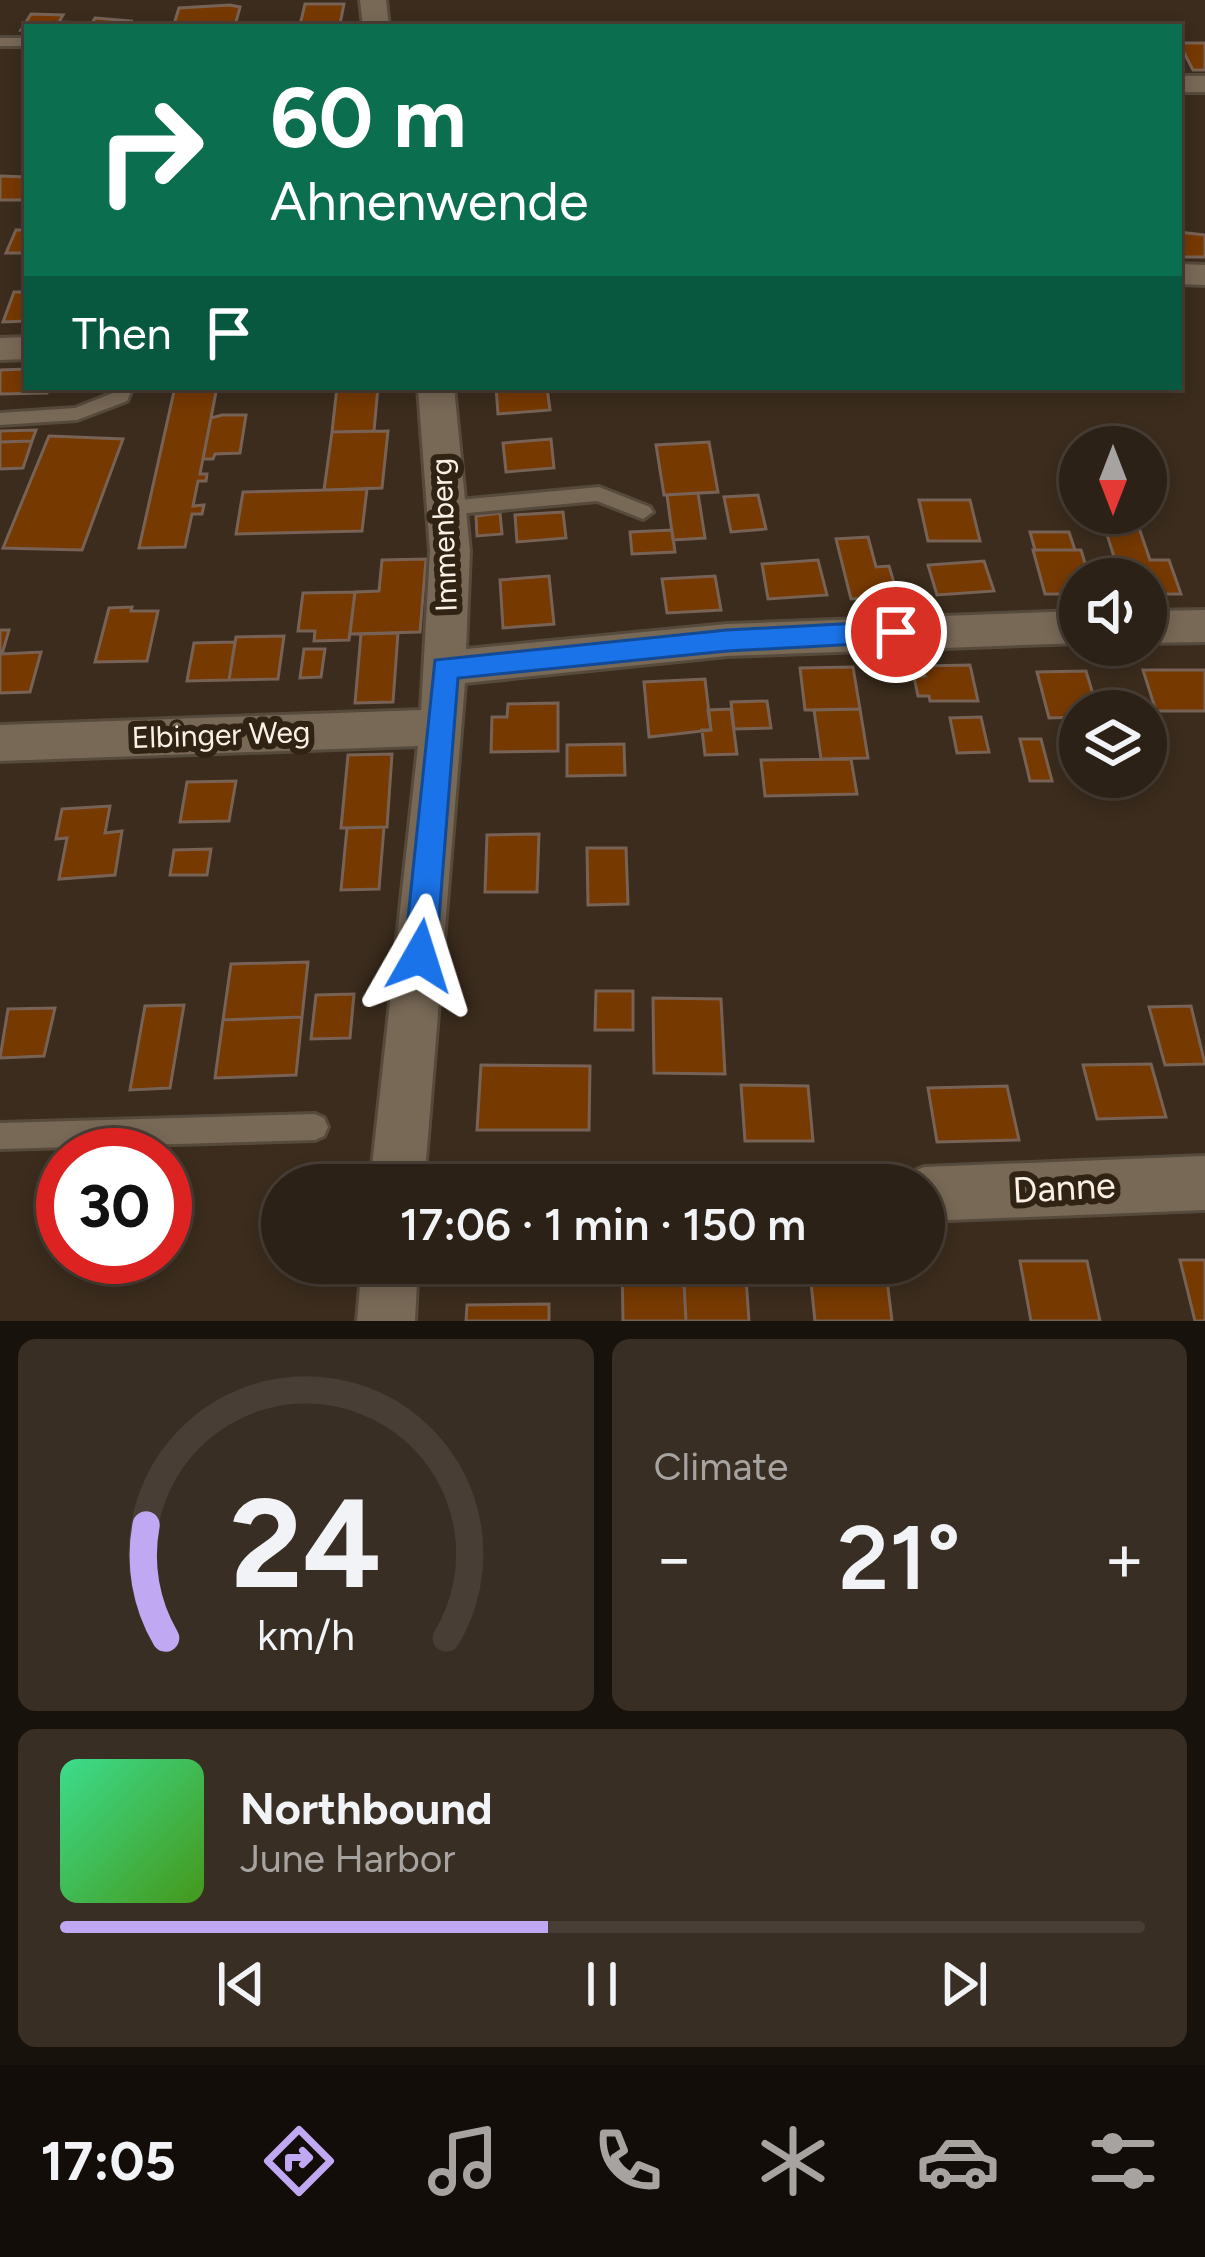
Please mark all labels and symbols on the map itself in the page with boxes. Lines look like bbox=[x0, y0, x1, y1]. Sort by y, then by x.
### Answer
north arrow bbox=[1059, 426, 1167, 534]
street label: Immenberg bbox=[422, 457, 465, 613]
pin bbox=[845, 581, 947, 683]
street label: Elbinger Weg bbox=[131, 713, 311, 756]
position arrow bbox=[357, 893, 483, 1019]
speed limit sign: 30 bbox=[36, 1128, 192, 1284]
street label: Danne bbox=[1011, 1163, 1117, 1212]

